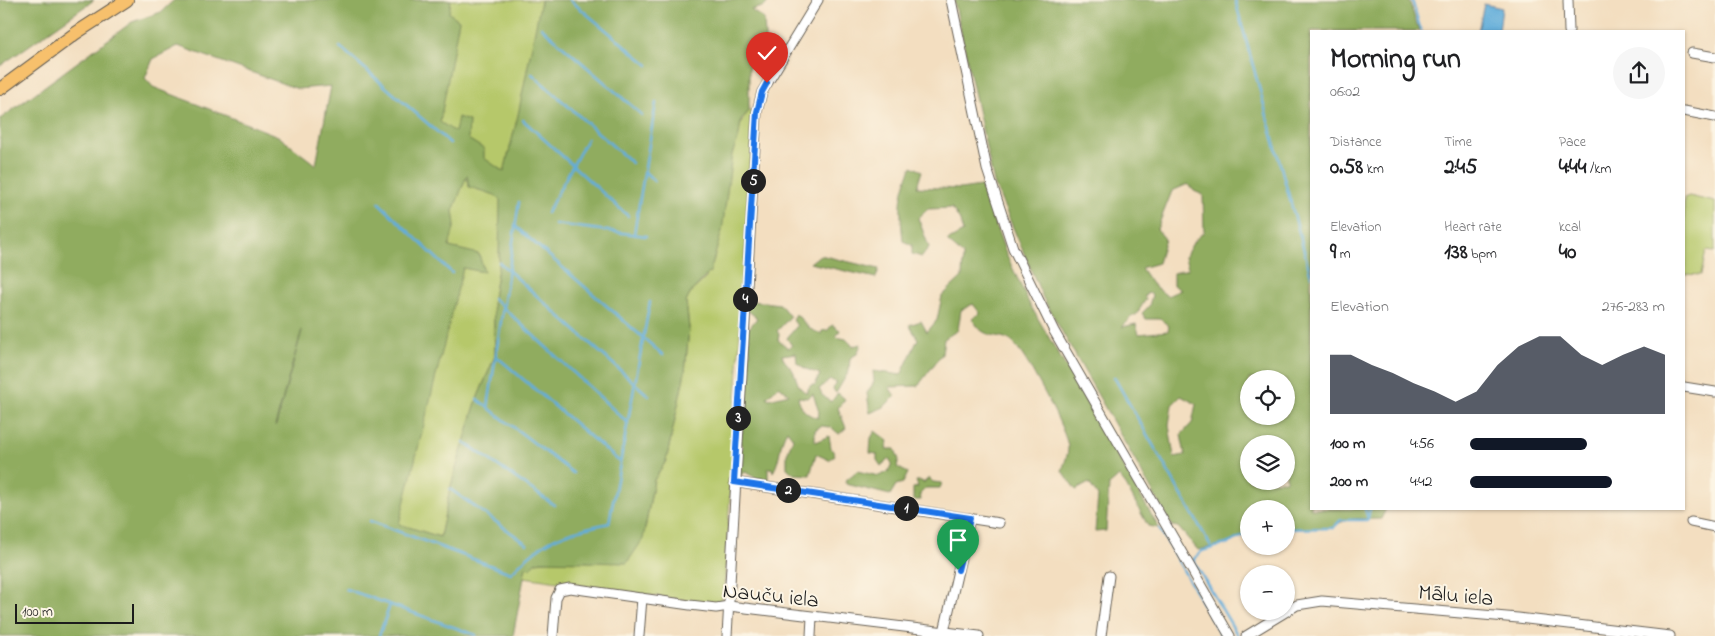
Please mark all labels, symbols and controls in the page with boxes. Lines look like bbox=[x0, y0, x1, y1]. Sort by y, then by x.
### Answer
pin bbox=[746, 32, 788, 83]
icon: check bbox=[753, 39, 781, 67]
text: Morning run bbox=[1330, 40, 1461, 81]
button: share bbox=[1613, 47, 1665, 99]
text: 06:02 bbox=[1330, 80, 1360, 104]
text: Distance bbox=[1330, 132, 1382, 153]
text: Time bbox=[1444, 132, 1472, 153]
text: Pace bbox=[1559, 132, 1586, 153]
text: 0.58 bbox=[1330, 153, 1363, 183]
text: 2:45 bbox=[1444, 153, 1477, 183]
text: 4:44 bbox=[1559, 153, 1586, 183]
text: km bbox=[1363, 159, 1384, 180]
text: /km bbox=[1586, 159, 1611, 180]
pin: 5 bbox=[740, 168, 766, 194]
text: 5 bbox=[749, 171, 758, 192]
text: Elevation bbox=[1330, 217, 1381, 238]
text: Heart rate bbox=[1444, 217, 1502, 238]
text: kcal bbox=[1559, 217, 1581, 238]
text: 9 bbox=[1330, 238, 1336, 268]
text: 138 bbox=[1444, 238, 1468, 268]
text: 40 bbox=[1559, 238, 1576, 268]
text: m bbox=[1336, 244, 1351, 265]
text: bpm bbox=[1468, 244, 1497, 265]
pin: 4 bbox=[732, 286, 758, 312]
text: 4 bbox=[743, 289, 748, 310]
text: Elevation bbox=[1330, 295, 1389, 319]
text: 276–283 m bbox=[1602, 295, 1665, 319]
map controls bbox=[1240, 370, 1295, 620]
button: locate bbox=[1240, 370, 1295, 425]
pin: 3 bbox=[726, 406, 750, 430]
text: 3 bbox=[736, 408, 741, 429]
text: 100 m bbox=[1330, 432, 1365, 456]
text: 4:56 bbox=[1410, 432, 1434, 456]
button: layers bbox=[1240, 435, 1295, 490]
text: 200 m bbox=[1330, 470, 1368, 494]
text: 4:42 bbox=[1410, 470, 1433, 494]
pin: 2 bbox=[776, 478, 800, 502]
text: 2 bbox=[785, 480, 792, 501]
pin: 1 bbox=[894, 496, 918, 520]
text: 1 bbox=[904, 498, 909, 519]
button: + bbox=[1240, 500, 1295, 555]
pin bbox=[937, 519, 979, 570]
icon: arrive bbox=[944, 526, 972, 554]
button: − bbox=[1240, 565, 1295, 620]
street label: Nauču iela bbox=[721, 576, 820, 618]
street label: Mālu iela bbox=[1417, 578, 1495, 616]
scale bar bbox=[15, 601, 134, 624]
text: 100 m bbox=[22, 602, 53, 623]

